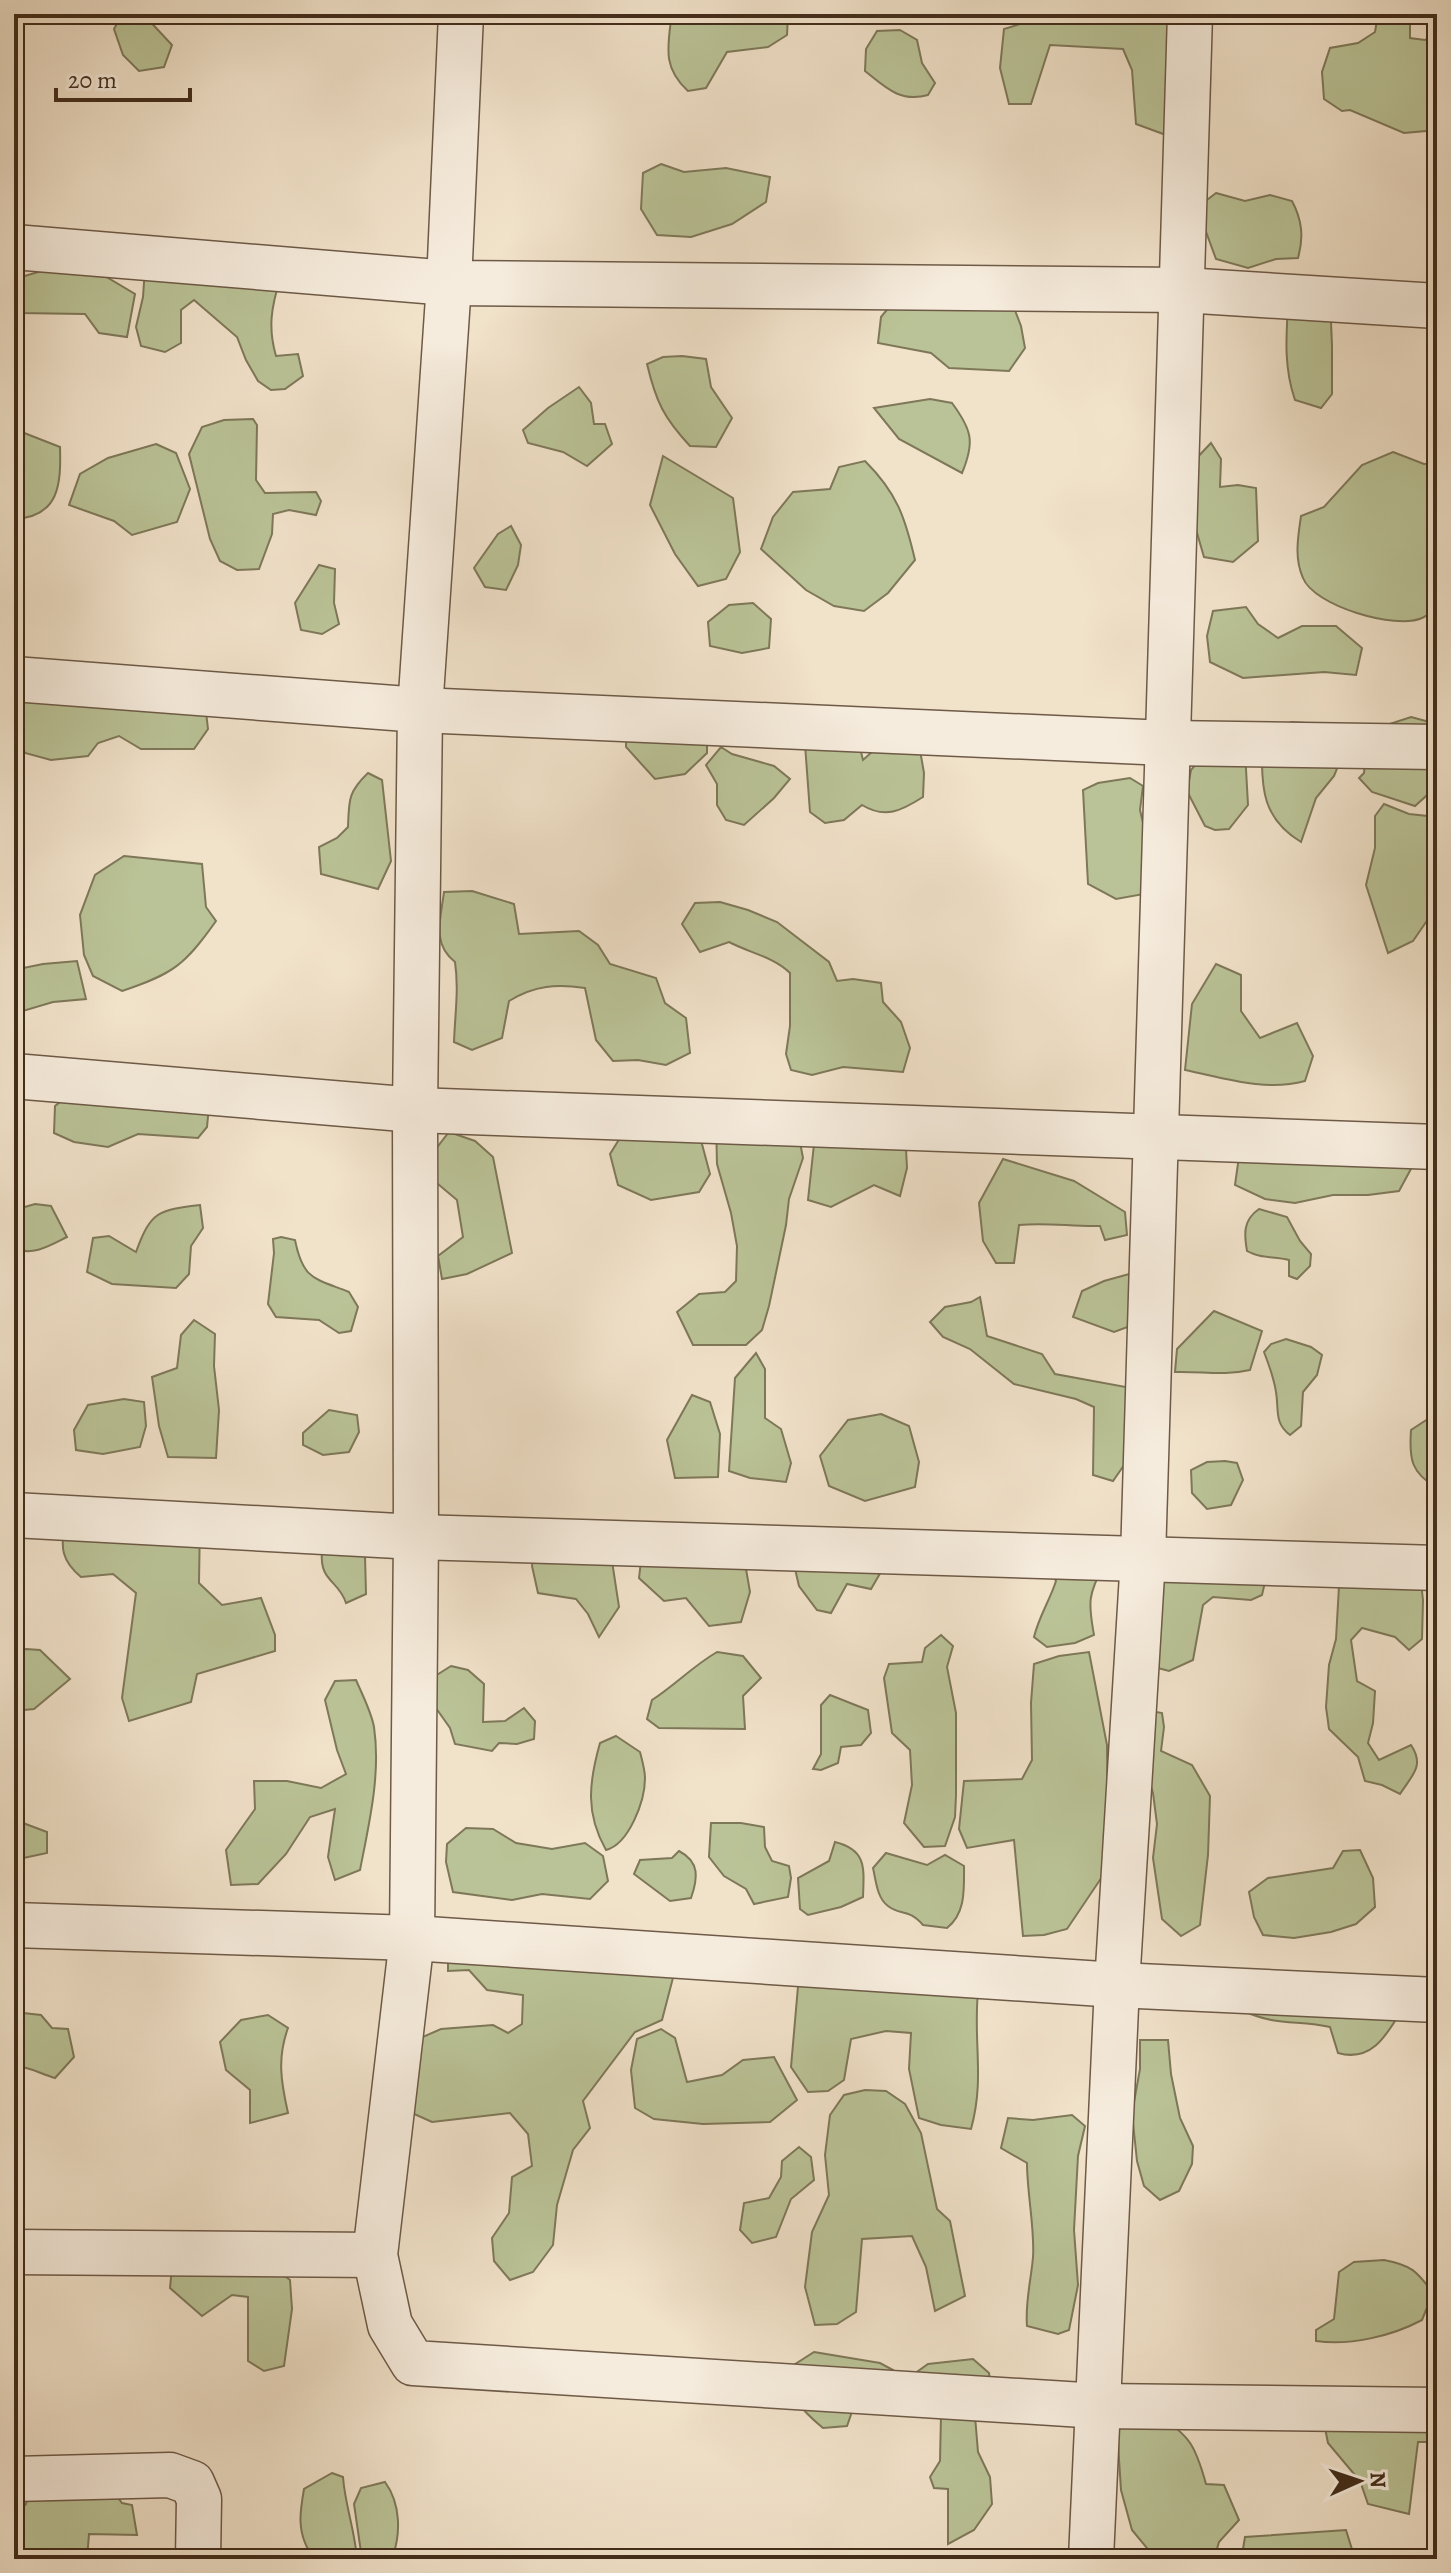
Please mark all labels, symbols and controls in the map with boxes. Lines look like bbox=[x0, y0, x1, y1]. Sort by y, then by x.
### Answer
scale bar bbox=[56, 52, 190, 102]
text: 20 m bbox=[68, 64, 117, 96]
north arrow bbox=[1319, 2441, 1399, 2521]
text: N bbox=[1363, 2471, 1393, 2489]

